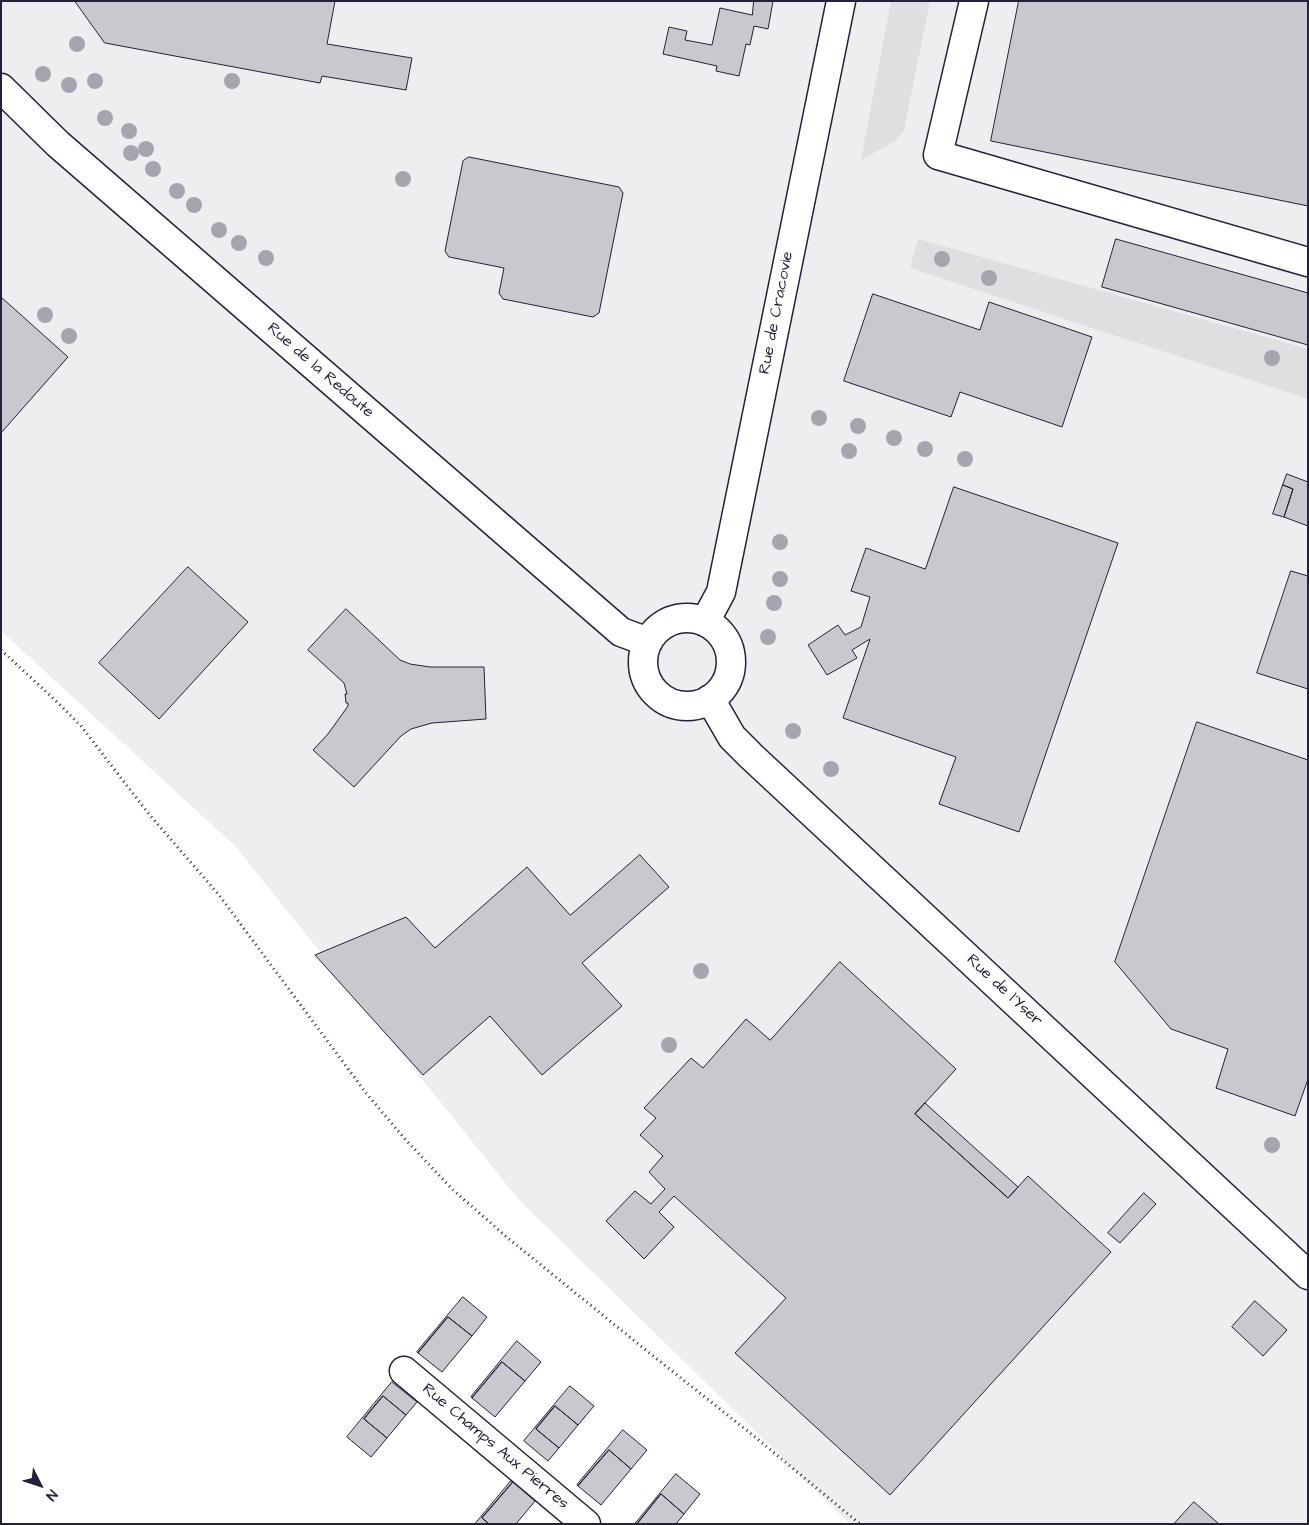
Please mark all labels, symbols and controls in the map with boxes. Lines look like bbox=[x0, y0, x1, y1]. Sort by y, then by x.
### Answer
street label: Rue de Cracovie bbox=[756, 250, 798, 376]
street label: Rue de la Redoute bbox=[263, 319, 377, 423]
street label: Rue de l'Yser bbox=[962, 951, 1046, 1031]
street label: Rue Champs Aux Pierres bbox=[418, 1380, 572, 1514]
north arrow bbox=[15, 1460, 65, 1510]
text: N bbox=[41, 1485, 62, 1505]

